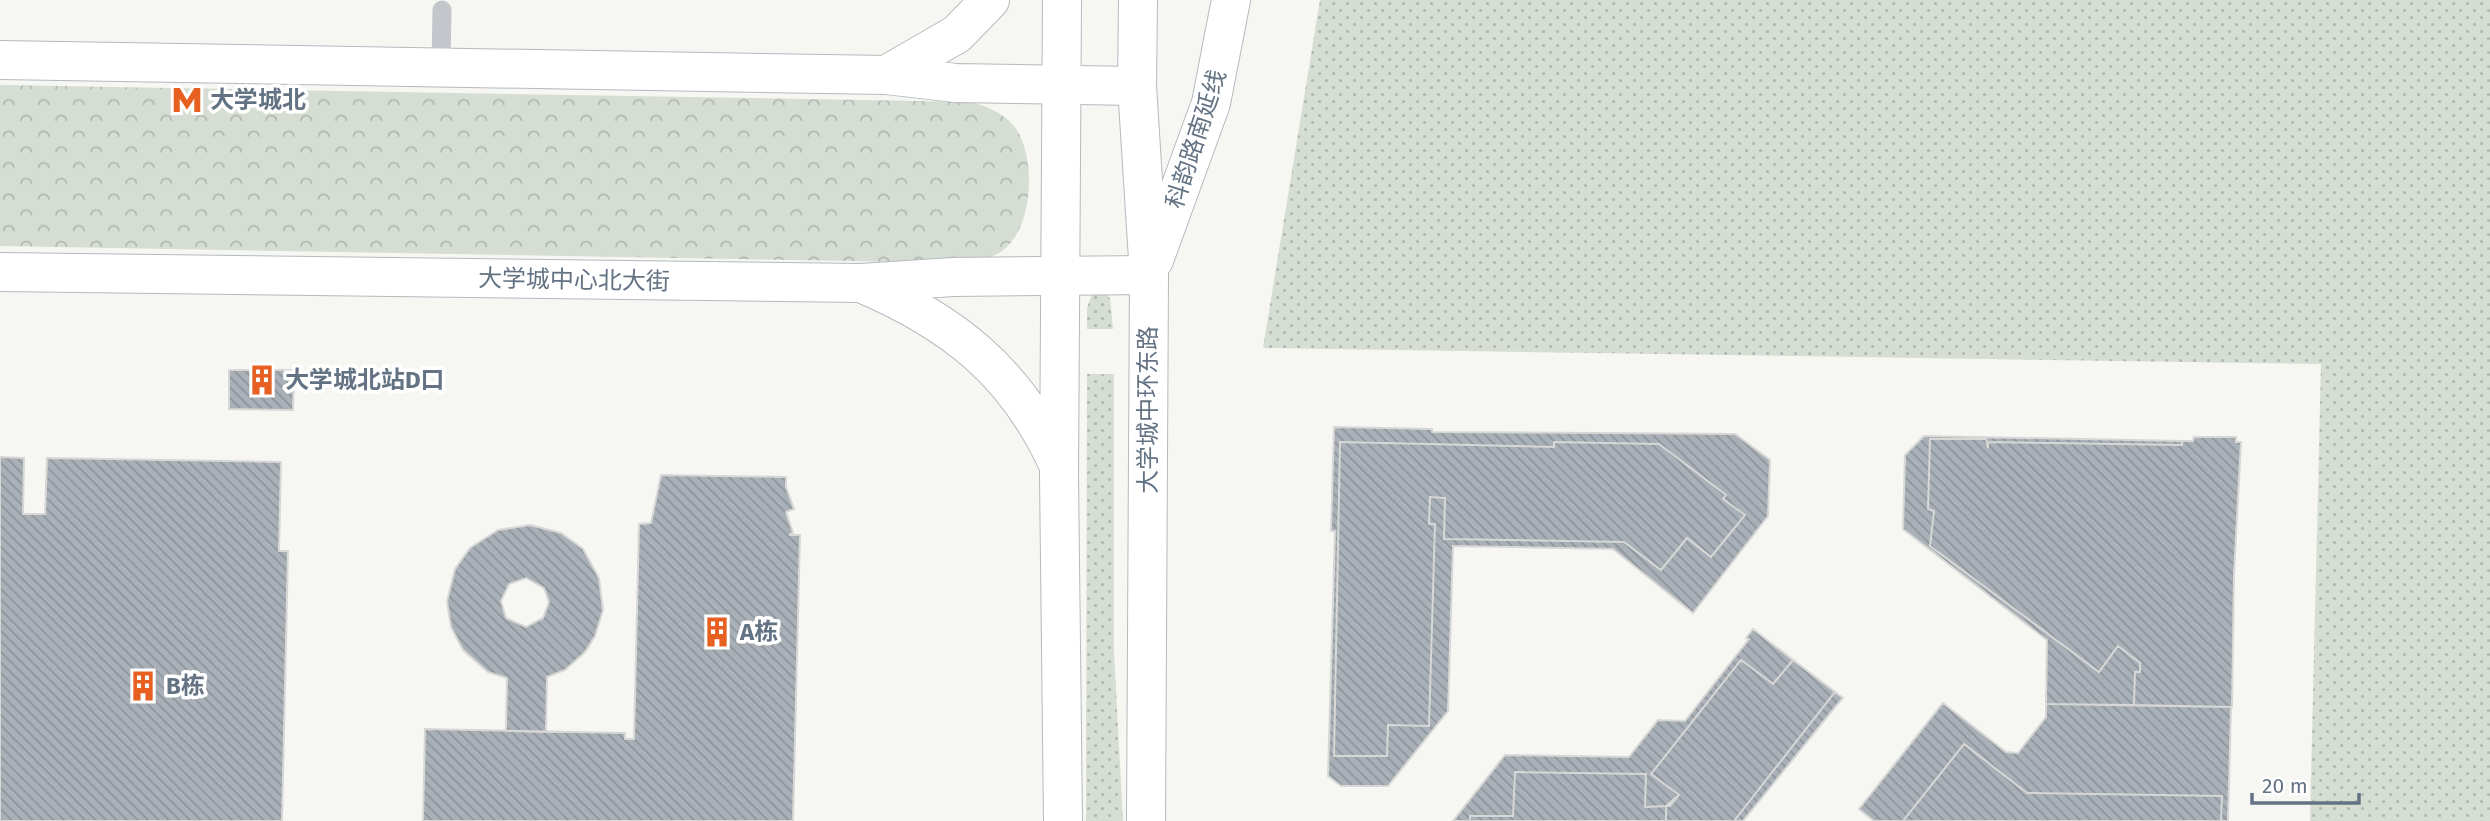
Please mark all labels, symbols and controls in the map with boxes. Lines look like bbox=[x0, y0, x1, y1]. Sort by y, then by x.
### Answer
street label: 科韵路南延线 bbox=[1160, 66, 1232, 212]
metro station icon: 大学城北 bbox=[170, 83, 204, 117]
place label: 大学城北 bbox=[210, 86, 306, 114]
street label: 大学城中心北大街 bbox=[478, 264, 670, 296]
street label: 大学城中环东路 bbox=[1134, 326, 1162, 494]
building icon: 大学城北站D口 bbox=[245, 363, 279, 397]
place label: 大学城北站D口 bbox=[285, 366, 445, 394]
building icon: A栋 bbox=[700, 615, 734, 649]
place label: A栋 bbox=[739, 618, 778, 646]
building icon: B栋 bbox=[126, 669, 160, 703]
place label: B栋 bbox=[166, 672, 205, 700]
scale bar bbox=[2252, 762, 2359, 806]
text: 20 m bbox=[2262, 773, 2308, 799]

